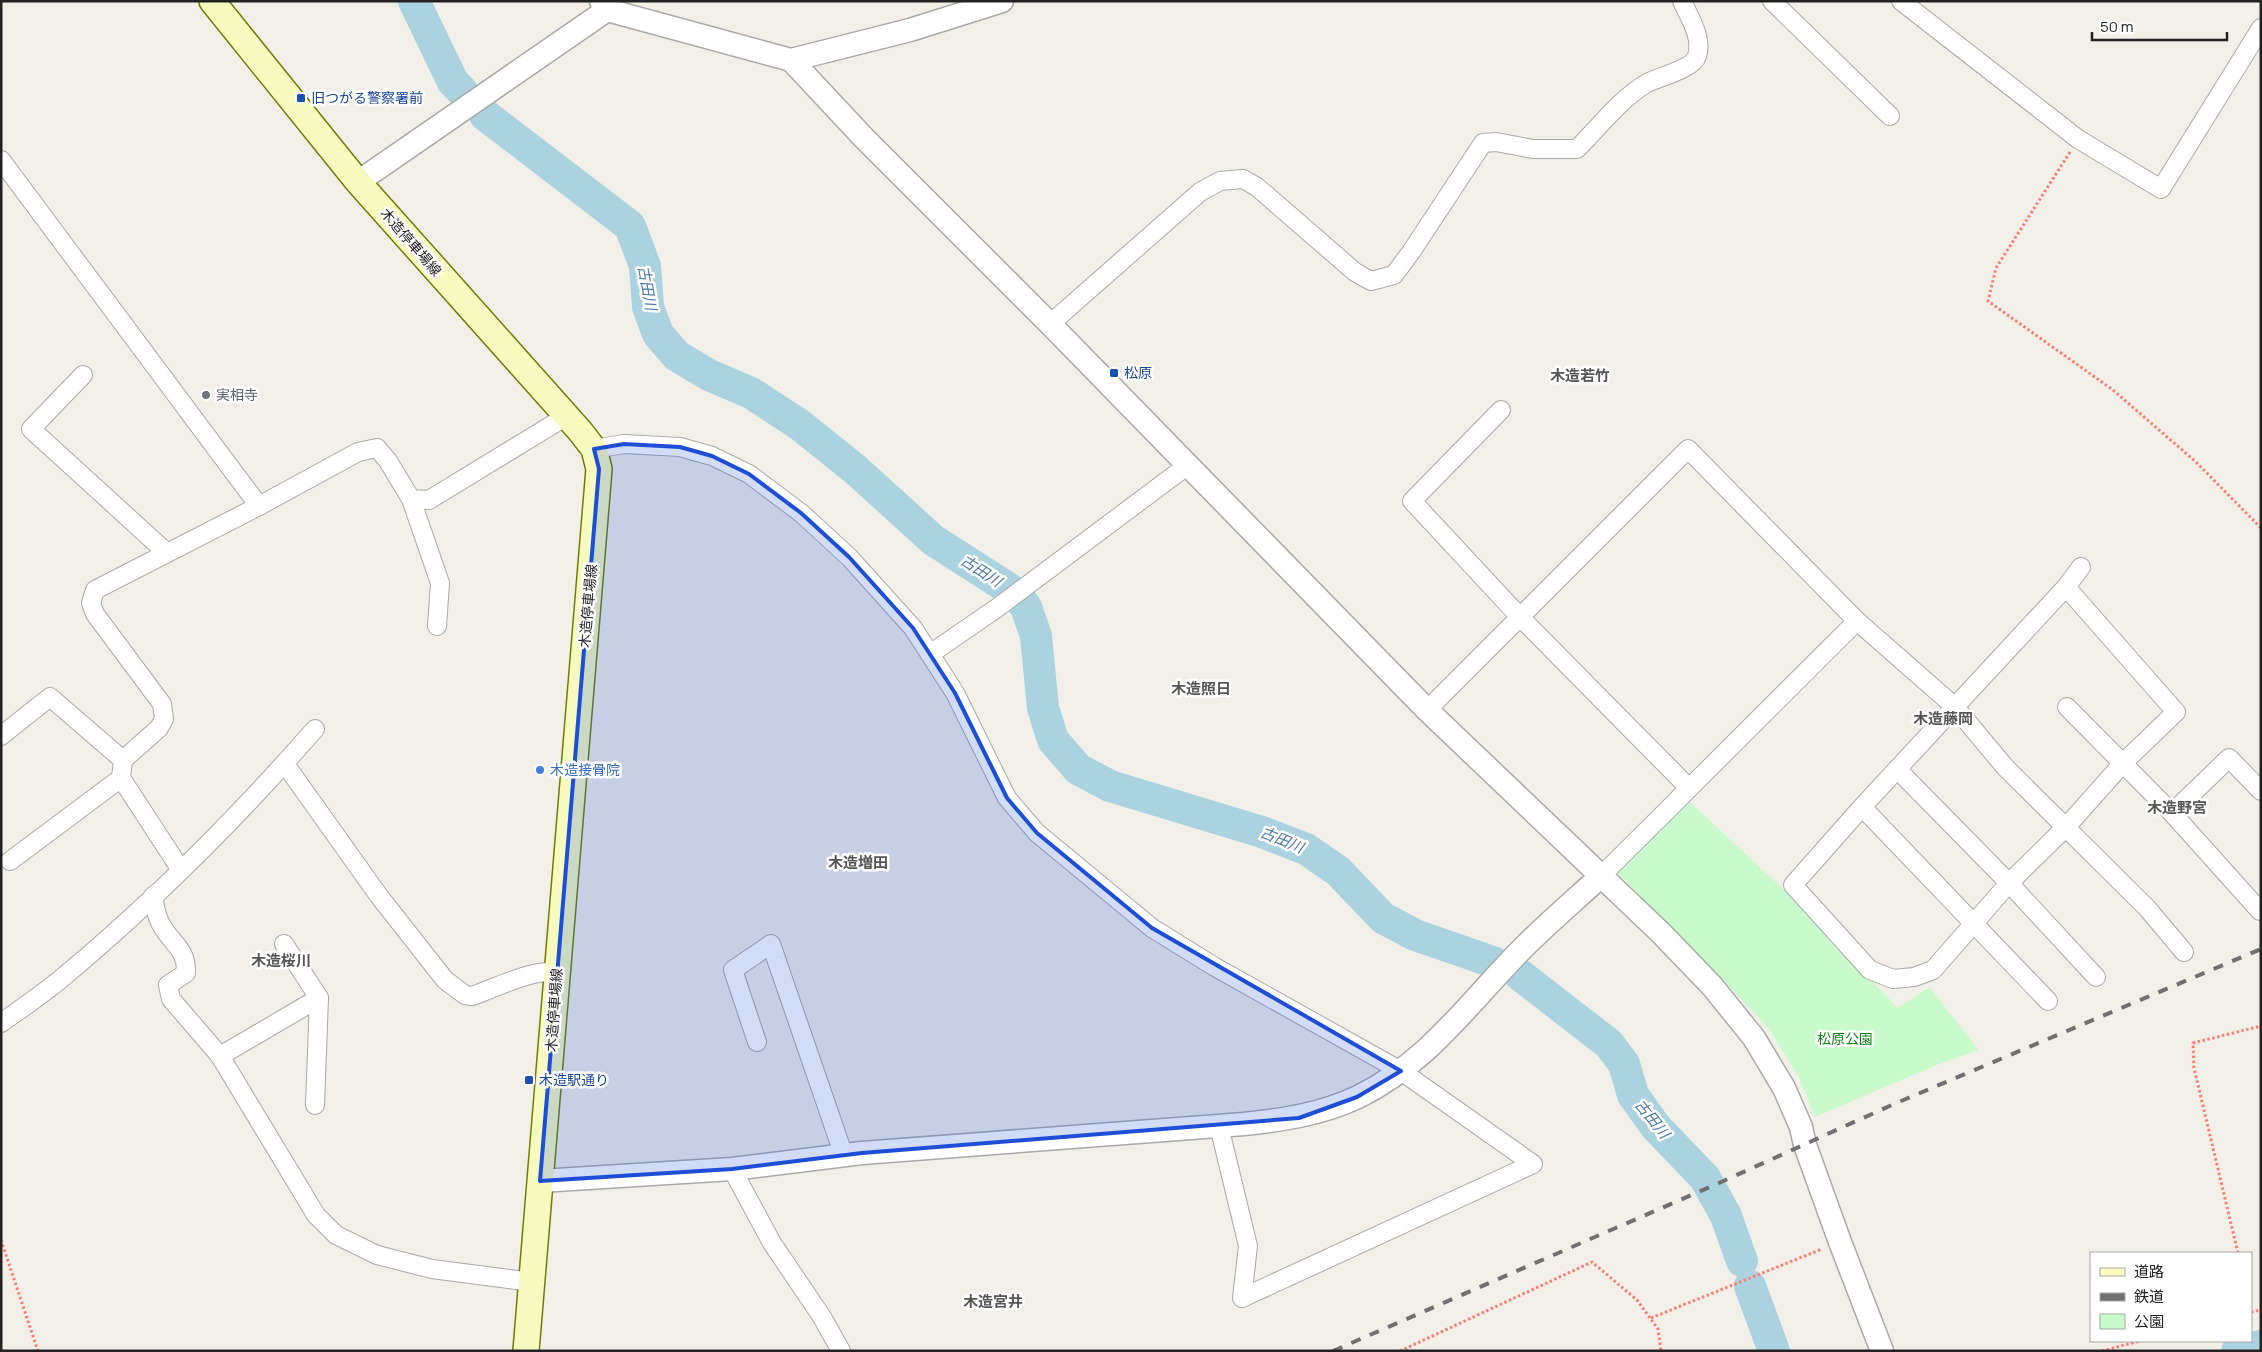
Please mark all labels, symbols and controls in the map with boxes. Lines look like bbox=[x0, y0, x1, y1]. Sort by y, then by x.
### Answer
scale bar bbox=[2092, 10, 2227, 42]
text: 50 m bbox=[2100, 16, 2134, 37]
place label: 旧つがる警察署前 bbox=[311, 88, 423, 107]
marker: 旧つがる警察署前 bbox=[295, 92, 307, 104]
street label: 木造停車場線 bbox=[377, 204, 446, 280]
water label: 古田川 bbox=[633, 264, 662, 314]
place label: 松原 bbox=[1124, 363, 1152, 382]
district label: 木造若竹 bbox=[1550, 365, 1610, 386]
marker: 松原 bbox=[1108, 367, 1120, 379]
place label: 実相寺 bbox=[216, 385, 258, 404]
marker: 実相寺 bbox=[200, 389, 212, 401]
water label: 古田川 bbox=[957, 550, 1008, 593]
street label: 木造停車場線 bbox=[574, 563, 601, 649]
district label: 木造照日 bbox=[1171, 678, 1231, 699]
district label: 木造藤岡 bbox=[1913, 708, 1973, 729]
place label: 木造接骨院 bbox=[550, 760, 620, 779]
marker: 木造接骨院 bbox=[534, 764, 546, 776]
district label: 木造野宮 bbox=[2147, 797, 2207, 818]
water label: 古田川 bbox=[1257, 821, 1309, 858]
district label: 木造増田 bbox=[828, 852, 888, 873]
district label: 木造桜川 bbox=[251, 950, 311, 971]
street label: 木造停車場線 bbox=[541, 967, 566, 1053]
park label: 松原公園 bbox=[1817, 1029, 1873, 1048]
place label: 木造駅通り bbox=[539, 1070, 609, 1089]
marker: 木造駅通り bbox=[523, 1074, 535, 1086]
water label: 古田川 bbox=[1630, 1095, 1676, 1144]
legend bbox=[2090, 1252, 2252, 1342]
text: 道路 bbox=[2134, 1261, 2164, 1282]
text: 鉄道 bbox=[2134, 1286, 2164, 1307]
district label: 木造宮井 bbox=[963, 1291, 1023, 1312]
text: 公園 bbox=[2134, 1311, 2164, 1332]

